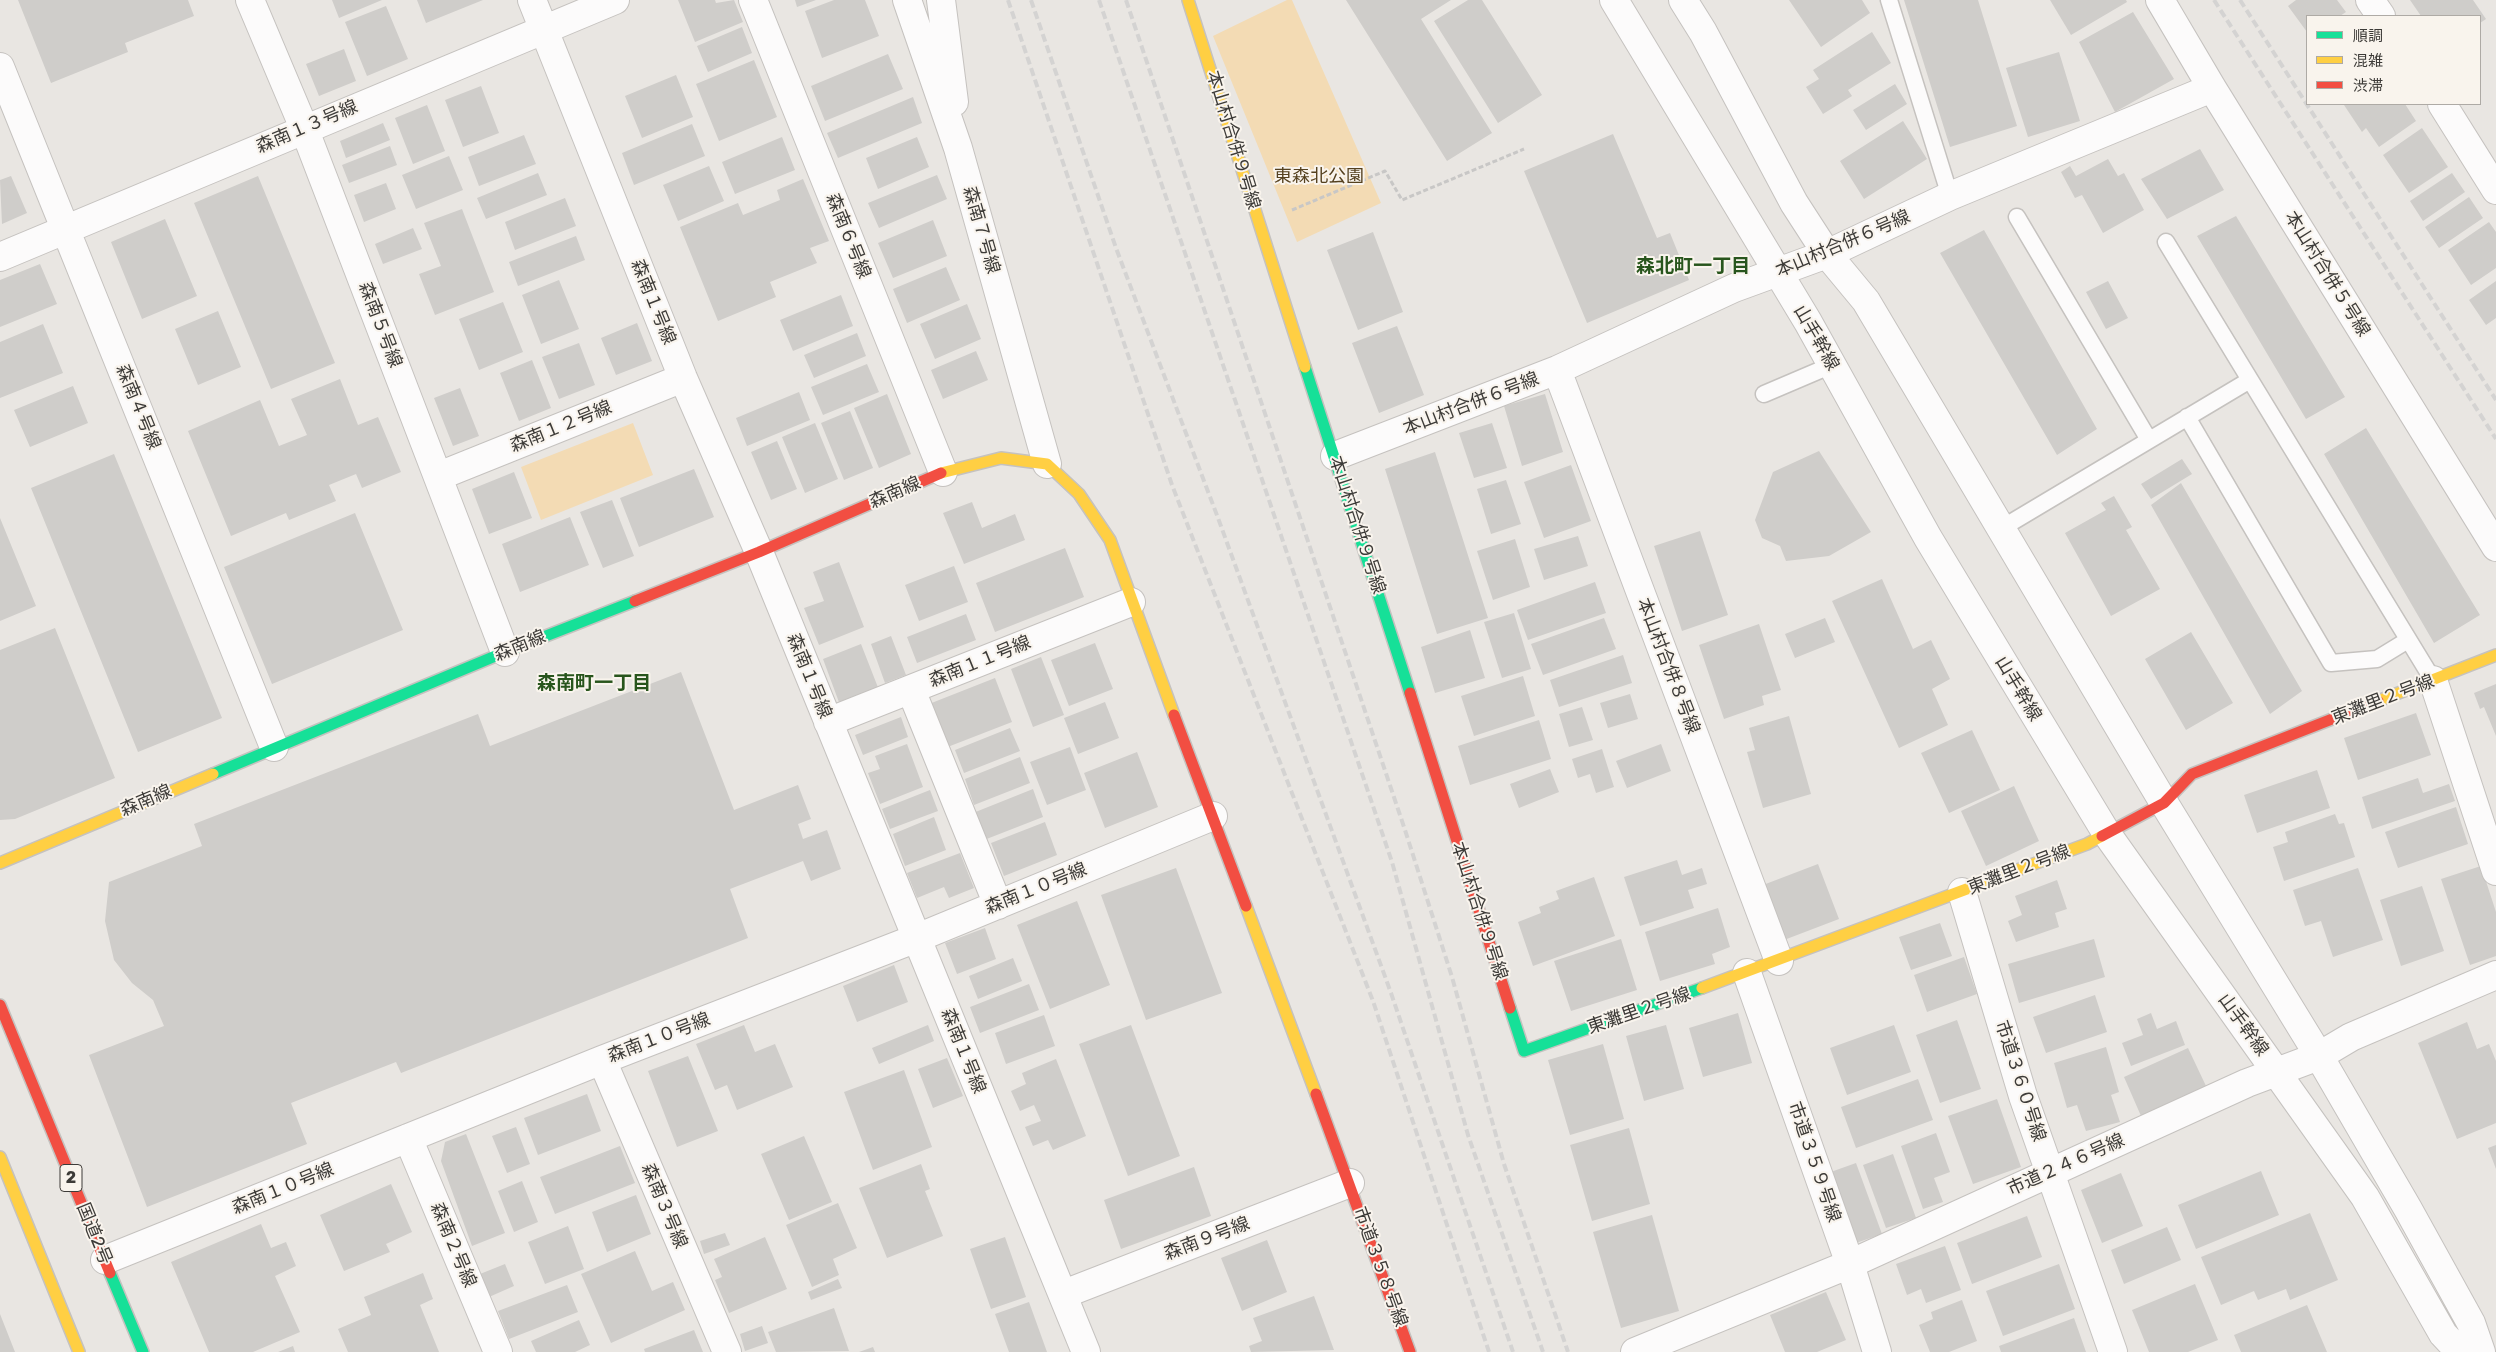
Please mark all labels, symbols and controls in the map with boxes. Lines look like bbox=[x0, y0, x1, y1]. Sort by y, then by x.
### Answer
legend bbox=[2306, 15, 2481, 105]
text: 順調 bbox=[2353, 27, 2383, 45]
text: 混雑 bbox=[2353, 52, 2383, 70]
street label: 本山村合併９号線 bbox=[1202, 68, 1264, 212]
text: 渋滞 bbox=[2353, 77, 2383, 95]
street label: 森南１３号線 bbox=[253, 96, 361, 158]
park label: 東森北公園 bbox=[1274, 166, 1364, 188]
street label: 森南７号線 bbox=[958, 184, 1004, 276]
street label: 森南６号線 bbox=[821, 190, 875, 282]
street label: 本山村合併６号線 bbox=[1773, 206, 1913, 282]
street label: 本山村合併５号線 bbox=[2280, 207, 2374, 341]
street label: 森南１号線 bbox=[626, 256, 680, 348]
district label: 森北町一丁目 bbox=[1636, 256, 1750, 278]
street label: 森南５号線 bbox=[354, 279, 406, 371]
street label: 山手幹線 bbox=[1789, 301, 1843, 375]
street label: 森南４号線 bbox=[111, 361, 165, 453]
street label: 本山村合併６号線 bbox=[1400, 368, 1542, 440]
street label: 森南１２号線 bbox=[507, 397, 615, 457]
street label: 本山村合併９号線 bbox=[1324, 453, 1390, 597]
street label: 森南線 bbox=[866, 473, 924, 513]
street label: 本山村合併８号線 bbox=[1632, 595, 1704, 737]
street label: 森南線 bbox=[491, 626, 549, 666]
street label: 森南１号線 bbox=[782, 630, 836, 722]
street label: 森南１１号線 bbox=[926, 632, 1034, 692]
street label: 山手幹線 bbox=[1990, 653, 2046, 725]
street label: 東灘里２号線 bbox=[2329, 671, 2437, 729]
district label: 森南町一丁目 bbox=[537, 673, 651, 695]
street label: 森南線 bbox=[117, 781, 175, 821]
street label: 本山村合併９号線 bbox=[1446, 839, 1512, 983]
street label: 東灘里２号線 bbox=[1965, 841, 2073, 899]
street label: 森南１０号線 bbox=[982, 859, 1090, 919]
street label: 東灘里２号線 bbox=[1584, 983, 1694, 1039]
street label: 山手幹線 bbox=[2213, 990, 2273, 1060]
street label: 森南１号線 bbox=[936, 1005, 990, 1097]
street label: 森南１０号線 bbox=[605, 1009, 713, 1067]
street label: 市道３６０号線 bbox=[1990, 1018, 2050, 1144]
street label: 市道３５９号線 bbox=[1783, 1099, 1845, 1225]
street label: 市道２４６号線 bbox=[2004, 1130, 2128, 1200]
street label: 森南１０号線 bbox=[229, 1159, 337, 1219]
street label: 森南３号線 bbox=[636, 1160, 692, 1252]
road number: 2 bbox=[60, 1164, 82, 1192]
street label: 森南２号線 bbox=[425, 1199, 481, 1291]
street label: 国道2号 bbox=[72, 1200, 116, 1268]
street label: 市道３５８号線 bbox=[1348, 1204, 1412, 1330]
street label: 森南９号線 bbox=[1161, 1213, 1253, 1265]

